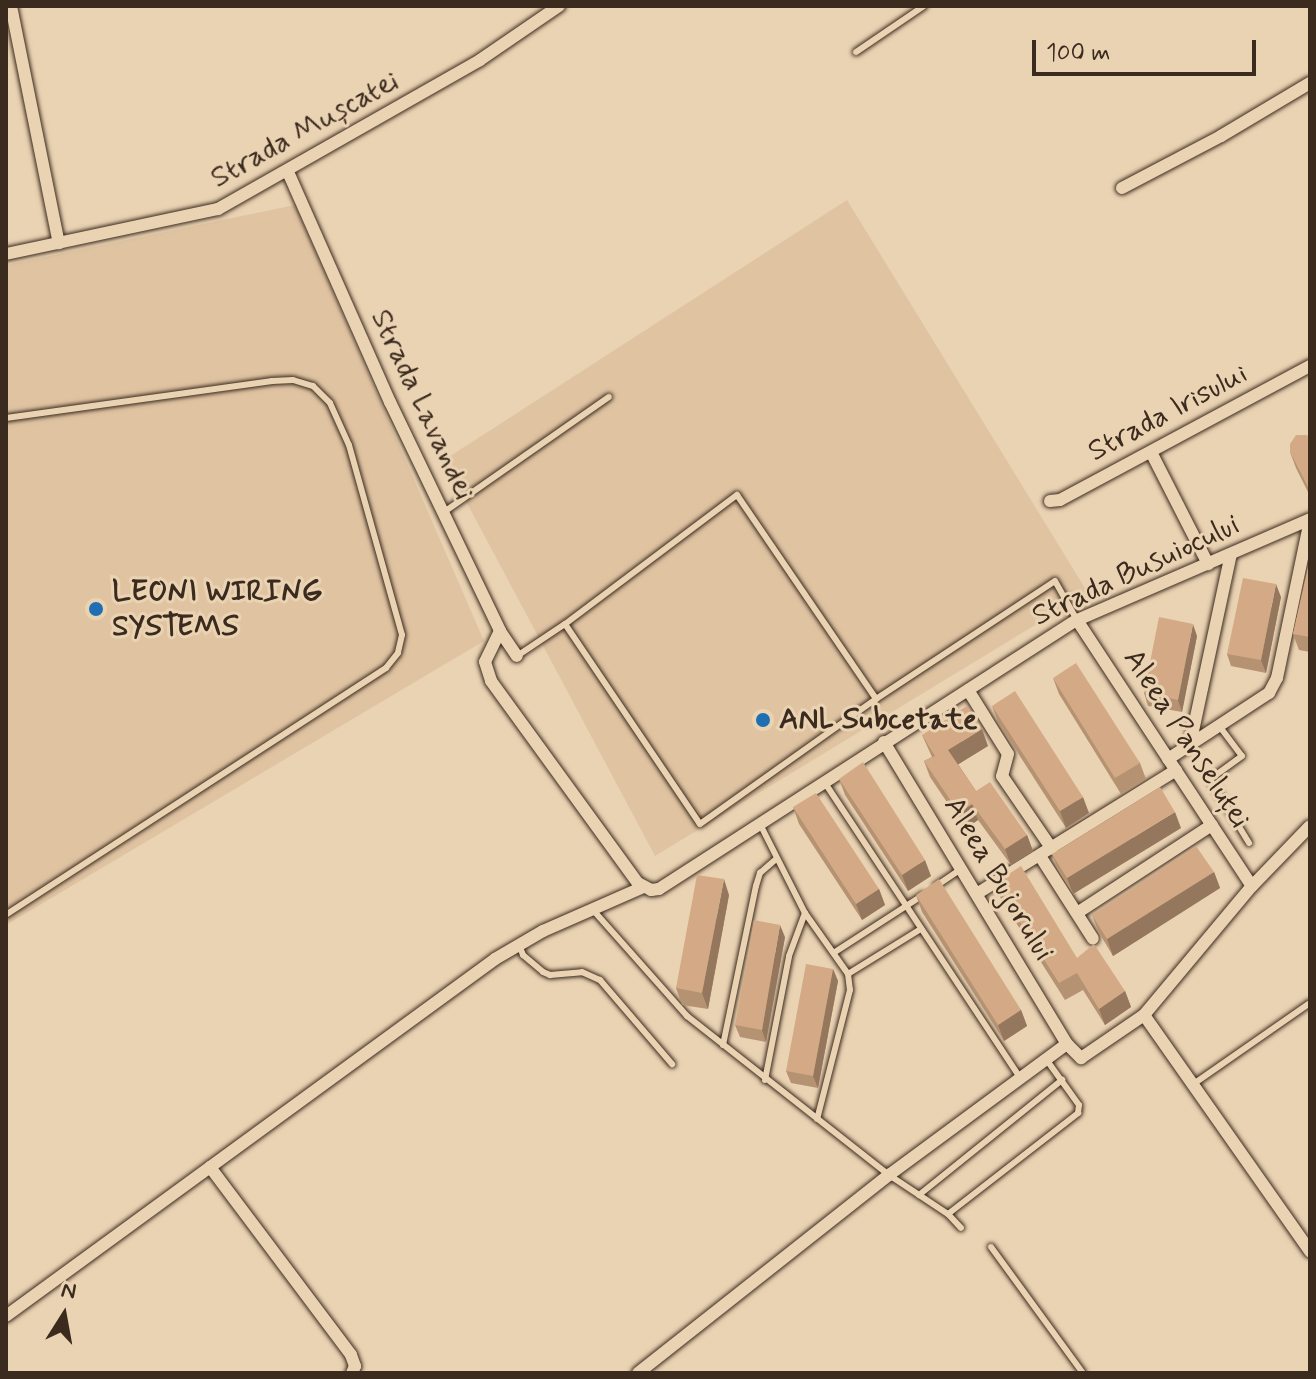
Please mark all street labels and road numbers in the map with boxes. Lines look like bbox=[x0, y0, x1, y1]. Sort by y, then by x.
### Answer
street label: Strada Mușcatei bbox=[207, 65, 403, 195]
street label: Strada Lavandei bbox=[360, 300, 484, 510]
street label: Strada Irisului bbox=[1078, 354, 1258, 472]
street label: Strada Busuiocului bbox=[1027, 507, 1245, 635]
street label: Aleea Panseluței bbox=[1114, 642, 1258, 836]
street label: Aleea Bujorului bbox=[933, 787, 1063, 971]

